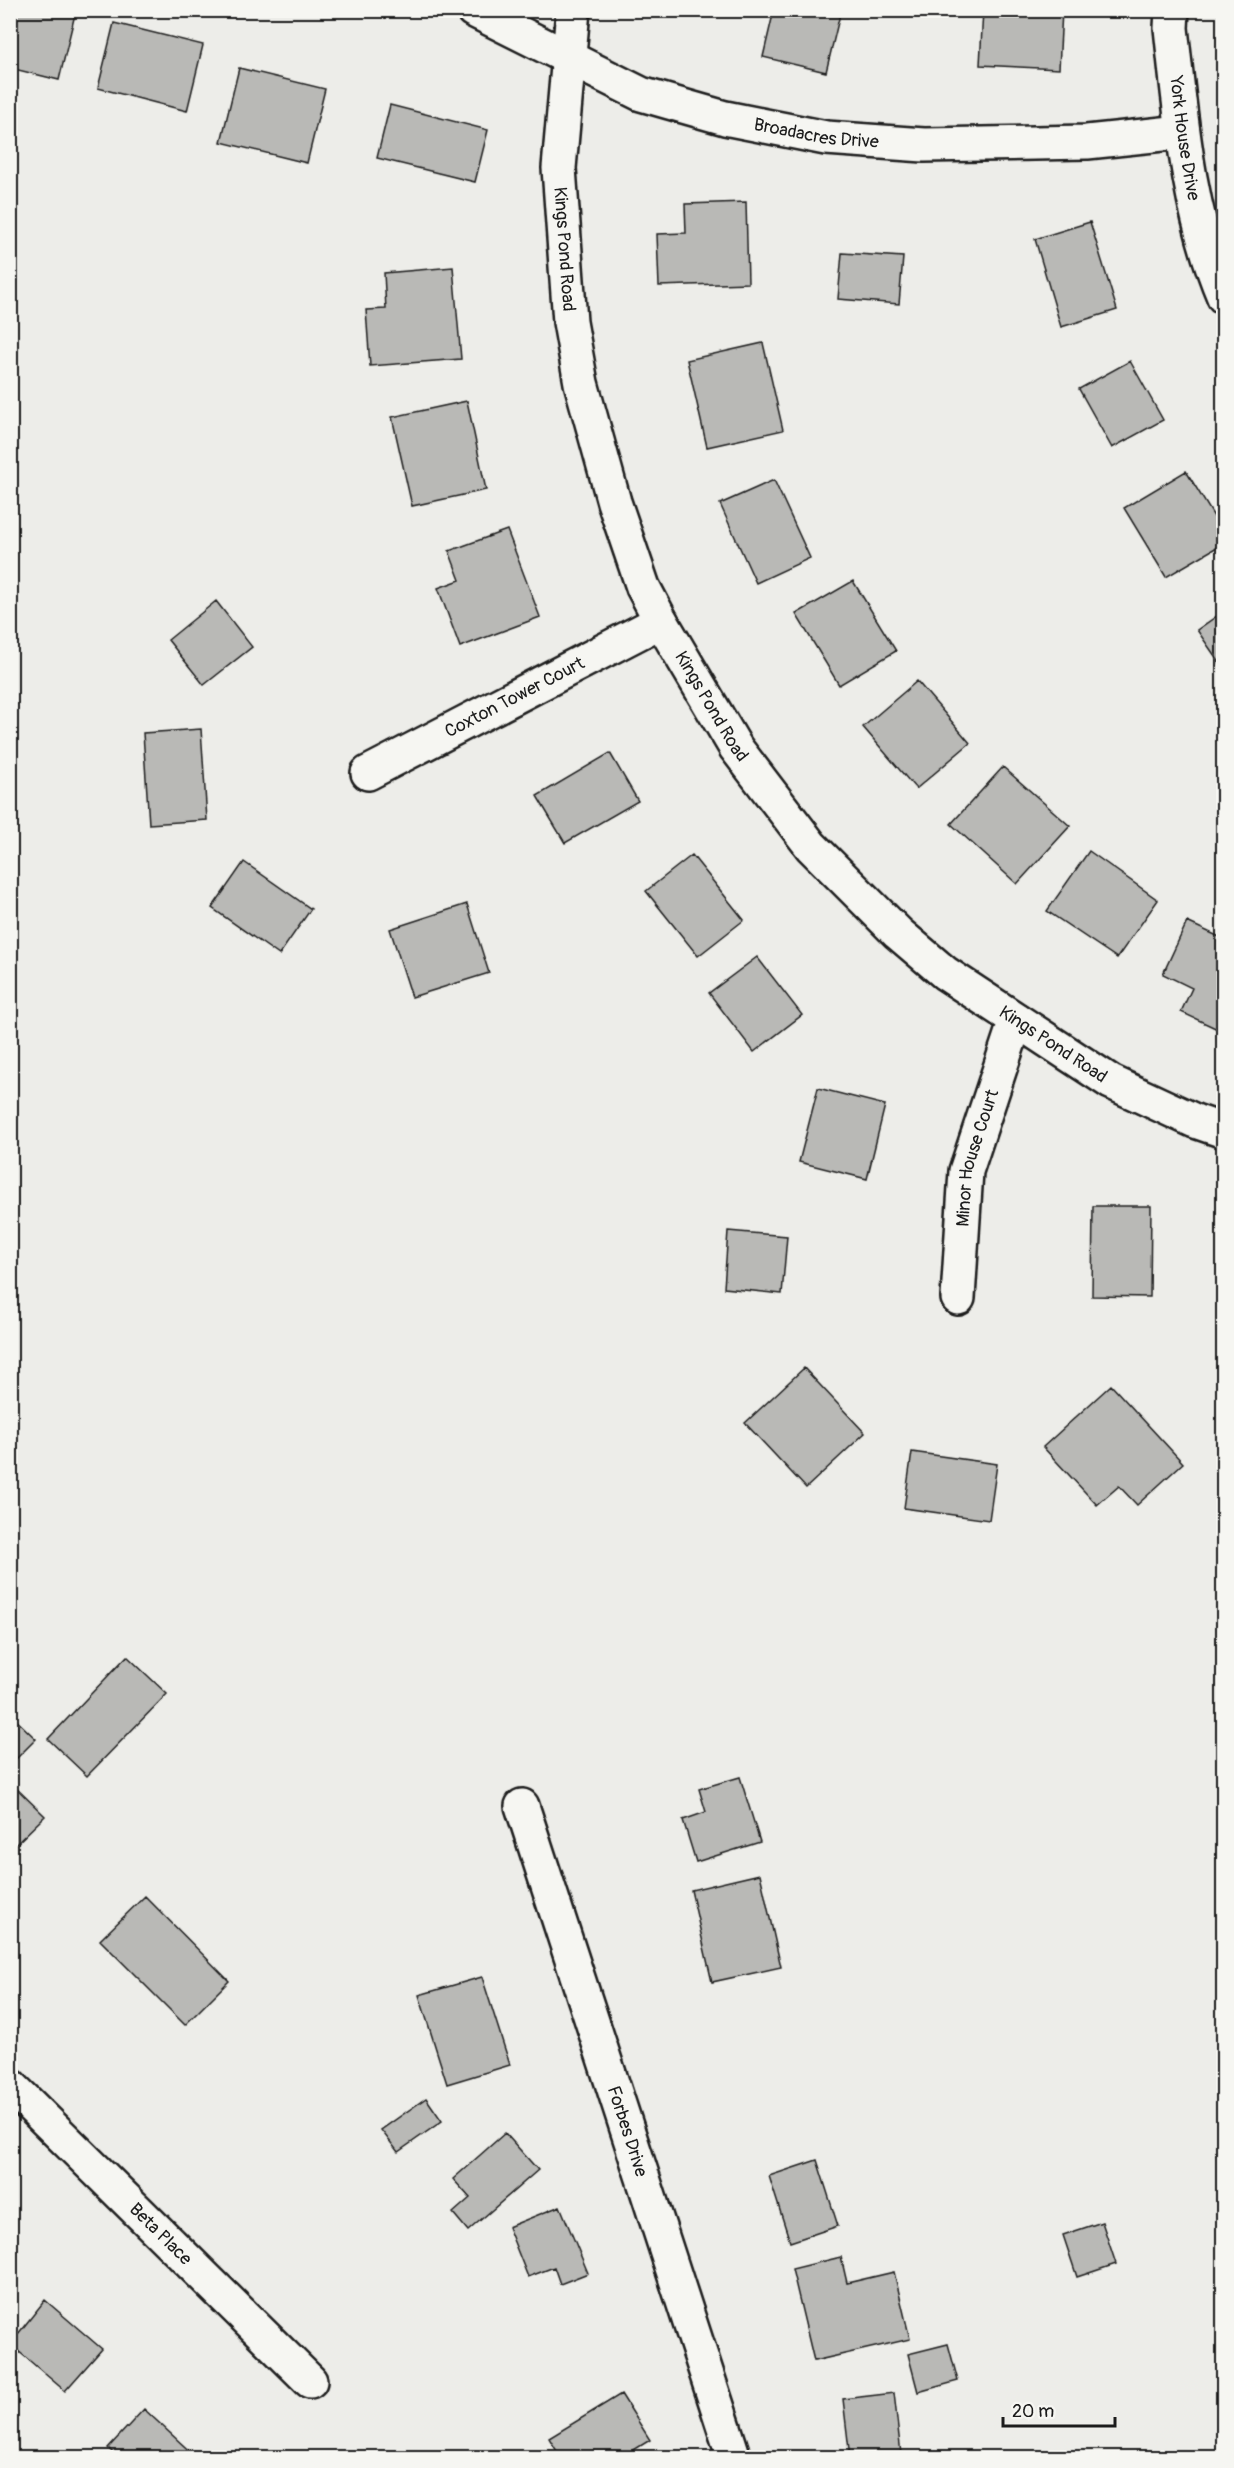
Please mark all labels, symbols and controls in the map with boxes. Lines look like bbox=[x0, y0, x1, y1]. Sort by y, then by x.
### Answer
street label: York House Drive bbox=[1164, 74, 1205, 203]
street label: Broadacres Drive bbox=[752, 113, 880, 154]
street label: Kings Pond Road bbox=[548, 186, 580, 312]
street label: Kings Pond Road bbox=[669, 647, 753, 767]
street label: Coxton Tower Court bbox=[441, 651, 589, 743]
street label: Kings Pond Road bbox=[995, 1001, 1112, 1088]
street label: Minor House Court bbox=[952, 1086, 1004, 1227]
street label: Forbes Drive bbox=[602, 2083, 653, 2180]
street label: Beta Place bbox=[124, 2198, 197, 2270]
scale bar bbox=[1003, 2390, 1116, 2428]
text: 20 m bbox=[1012, 2400, 1054, 2423]

